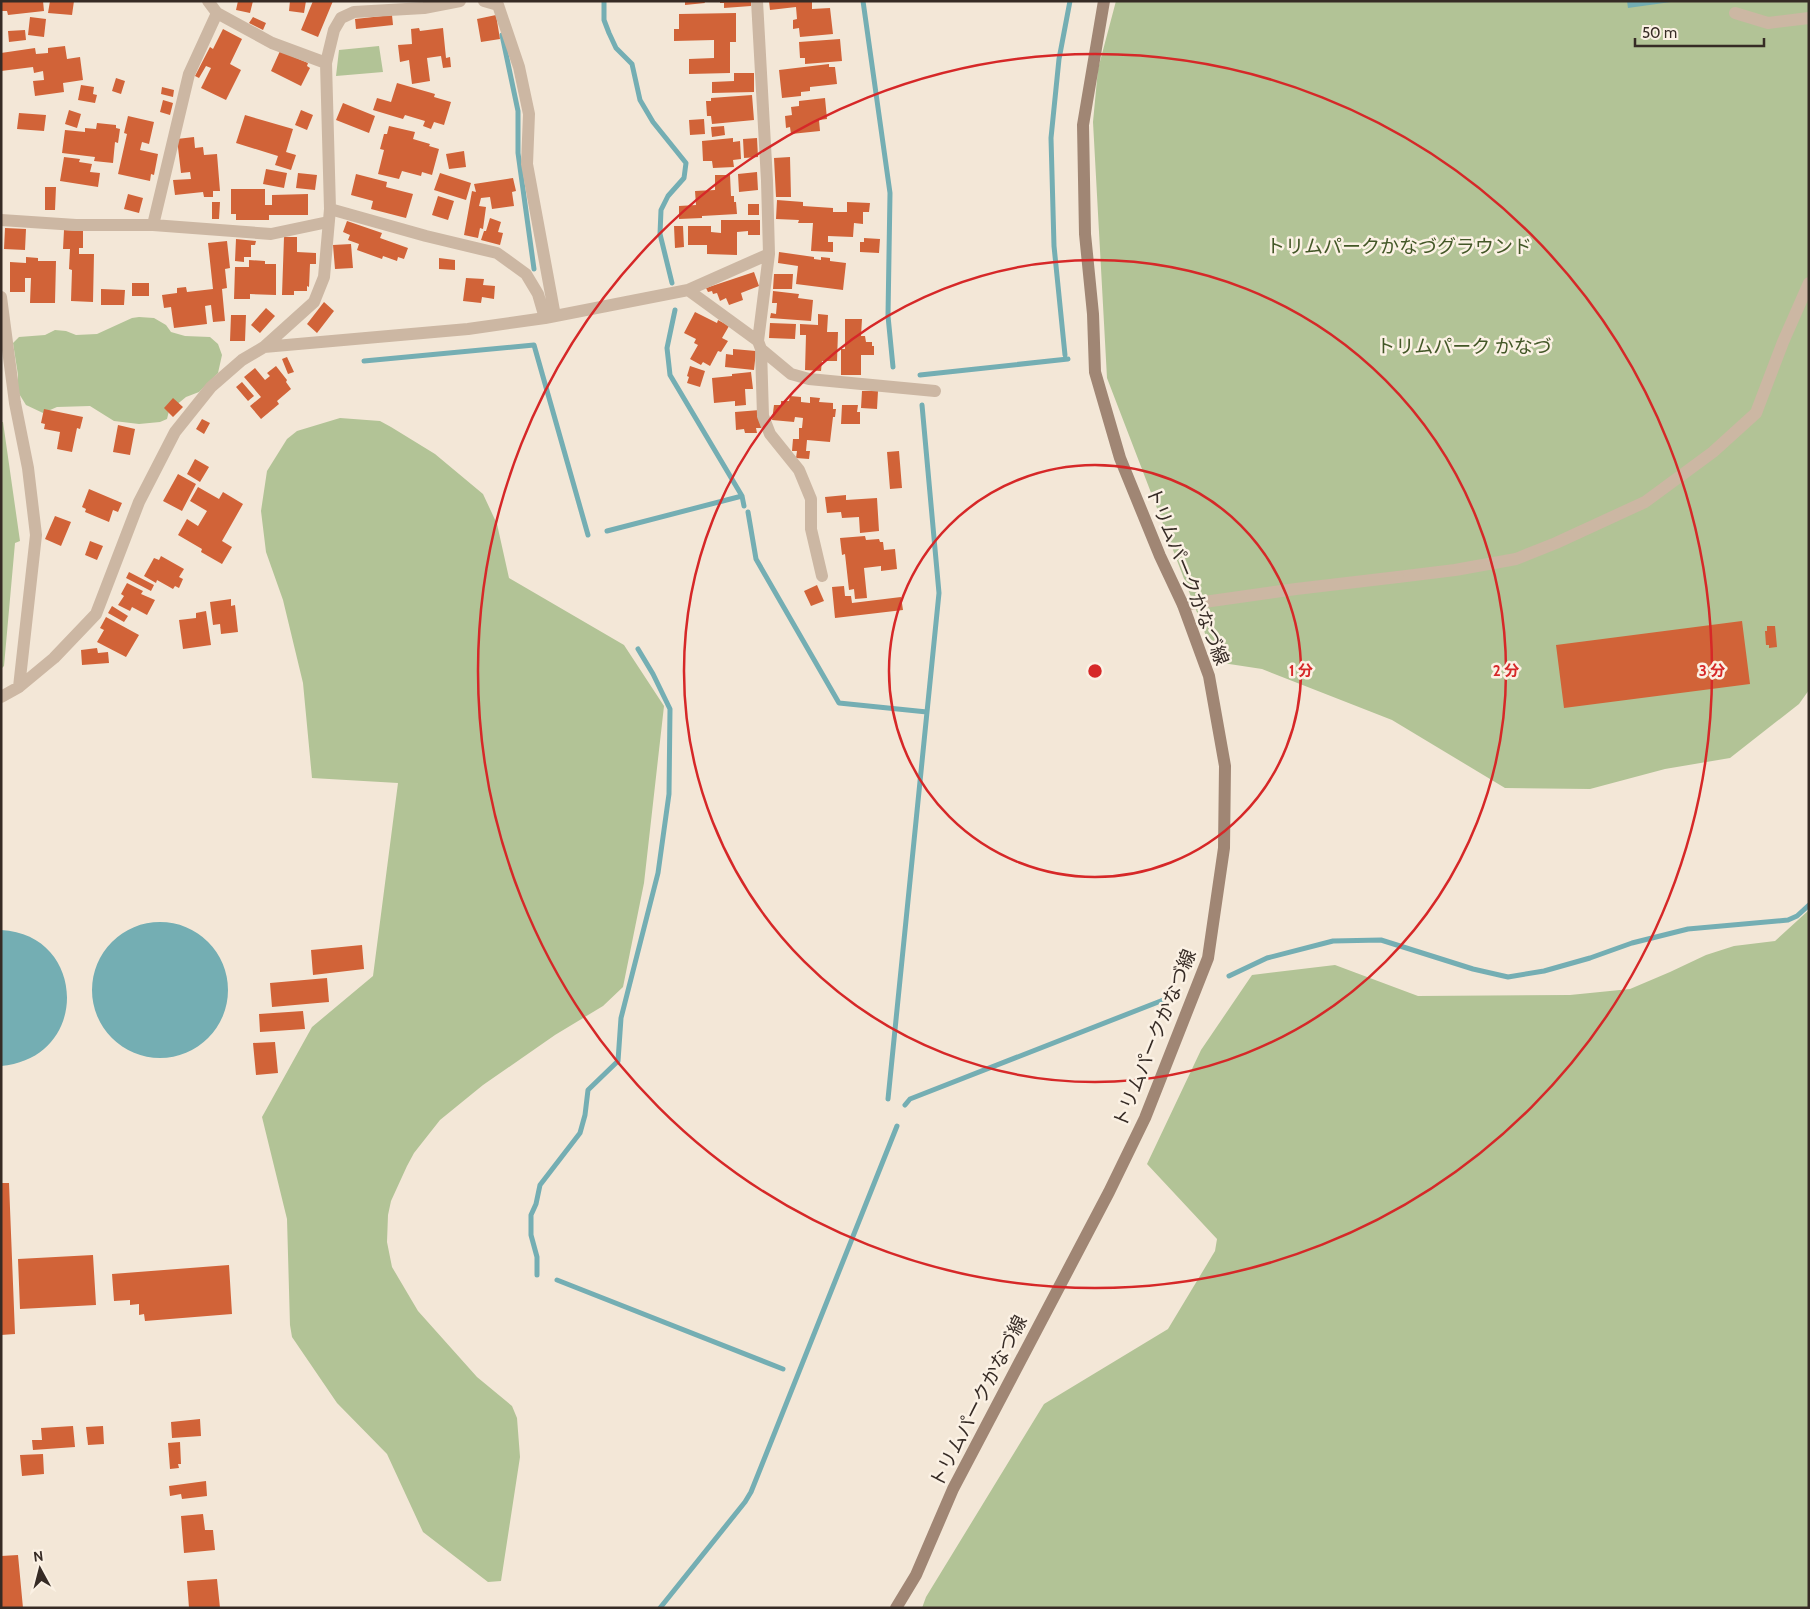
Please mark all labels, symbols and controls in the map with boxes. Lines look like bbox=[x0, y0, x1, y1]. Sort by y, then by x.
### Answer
scale bar bbox=[1635, 15, 1764, 47]
text: 50 m bbox=[1642, 24, 1677, 42]
park label: トリムパークかなづグラウンド bbox=[1266, 235, 1532, 258]
park label: トリムパーク かなづ bbox=[1376, 335, 1552, 358]
street label: トリムパークかなづ線 bbox=[1141, 484, 1234, 669]
centre of rings bbox=[1086, 662, 1104, 680]
text: 1 分 bbox=[1289, 662, 1313, 680]
text: 2 分 bbox=[1493, 662, 1519, 680]
text: 3 分 bbox=[1699, 662, 1725, 680]
street label: トリムパークかなづ線 bbox=[1108, 946, 1201, 1131]
street label: トリムパークかなづ線 bbox=[925, 1311, 1032, 1491]
north arrow bbox=[15, 1544, 65, 1594]
text: N bbox=[32, 1547, 44, 1566]

